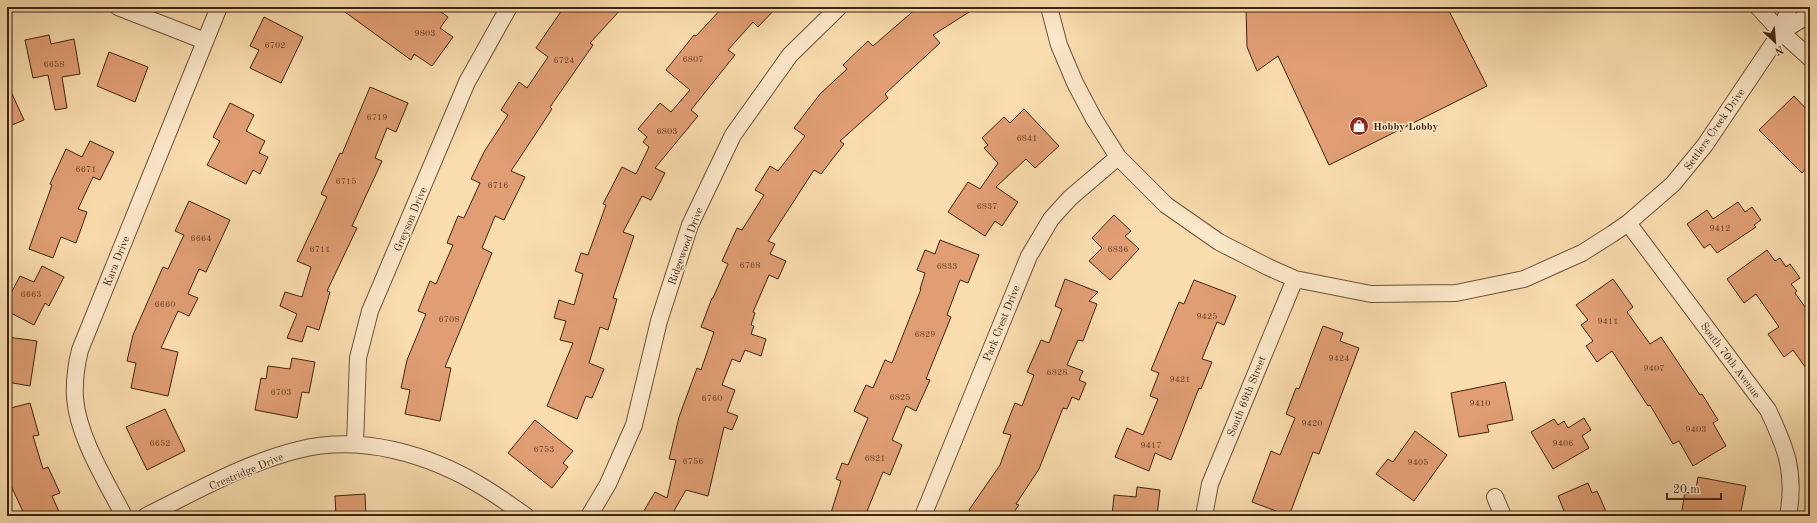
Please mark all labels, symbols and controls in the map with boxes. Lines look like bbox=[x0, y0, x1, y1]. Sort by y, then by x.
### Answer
north arrow bbox=[1755, 22, 1795, 62]
house number: 9803 bbox=[415, 29, 435, 38]
house number: 6702 bbox=[265, 41, 285, 50]
text: N bbox=[1772, 43, 1785, 57]
house number: 6807 bbox=[683, 55, 703, 64]
house number: 6724 bbox=[554, 56, 574, 65]
house number: 6658 bbox=[44, 60, 64, 69]
street label: Settlers Creek Drive bbox=[1683, 87, 1748, 173]
house number: 6719 bbox=[367, 113, 387, 122]
shop icon: Hobby Lobby bbox=[1348, 115, 1370, 137]
place label: Hobby Lobby bbox=[1373, 122, 1439, 133]
house number: 6803 bbox=[657, 127, 677, 136]
house number: 6841 bbox=[1017, 134, 1037, 143]
house number: 6671 bbox=[76, 165, 96, 174]
house number: 6715 bbox=[336, 177, 356, 186]
house number: 6716 bbox=[488, 181, 508, 190]
street label: Greyson Drive bbox=[393, 186, 430, 253]
house number: 6837 bbox=[977, 202, 997, 211]
street label: Ridgewood Drive bbox=[667, 206, 706, 287]
house number: 9412 bbox=[1710, 224, 1730, 233]
house number: 6664 bbox=[191, 234, 211, 243]
street label: Kara Drive bbox=[102, 235, 132, 288]
house number: 6711 bbox=[310, 245, 330, 254]
house number: 6836 bbox=[1108, 245, 1128, 254]
house number: 6768 bbox=[740, 261, 760, 270]
house number: 6833 bbox=[937, 262, 957, 271]
street label: Park Crest Drive bbox=[982, 284, 1023, 363]
house number: 6663 bbox=[21, 290, 41, 299]
house number: 6660 bbox=[155, 300, 175, 309]
house number: 9425 bbox=[1197, 312, 1217, 321]
house number: 6708 bbox=[439, 315, 459, 324]
house number: 9411 bbox=[1598, 317, 1618, 326]
street label: South 70th Avenue bbox=[1698, 321, 1762, 401]
house number: 6829 bbox=[915, 330, 935, 339]
house number: 9424 bbox=[1329, 354, 1349, 363]
street label: South 69th Street bbox=[1226, 355, 1269, 438]
house number: 9407 bbox=[1644, 364, 1664, 373]
house number: 6828 bbox=[1047, 368, 1067, 377]
house number: 9421 bbox=[1170, 375, 1190, 384]
house number: 6703 bbox=[271, 388, 291, 397]
house number: 6825 bbox=[890, 393, 910, 402]
house number: 6760 bbox=[702, 394, 722, 403]
house number: 9410 bbox=[1470, 399, 1490, 408]
house number: 9420 bbox=[1302, 419, 1322, 428]
house number: 9403 bbox=[1686, 425, 1706, 434]
house number: 6652 bbox=[150, 439, 170, 448]
house number: 9406 bbox=[1553, 439, 1573, 448]
house number: 9417 bbox=[1141, 441, 1161, 450]
house number: 6753 bbox=[534, 445, 554, 454]
street label: Crestridge Drive bbox=[208, 452, 285, 493]
house number: 6821 bbox=[865, 454, 885, 463]
house number: 6756 bbox=[683, 457, 703, 466]
house number: 9405 bbox=[1408, 458, 1428, 467]
scale bar bbox=[1667, 475, 1721, 501]
text: 20 m bbox=[1673, 484, 1700, 496]

